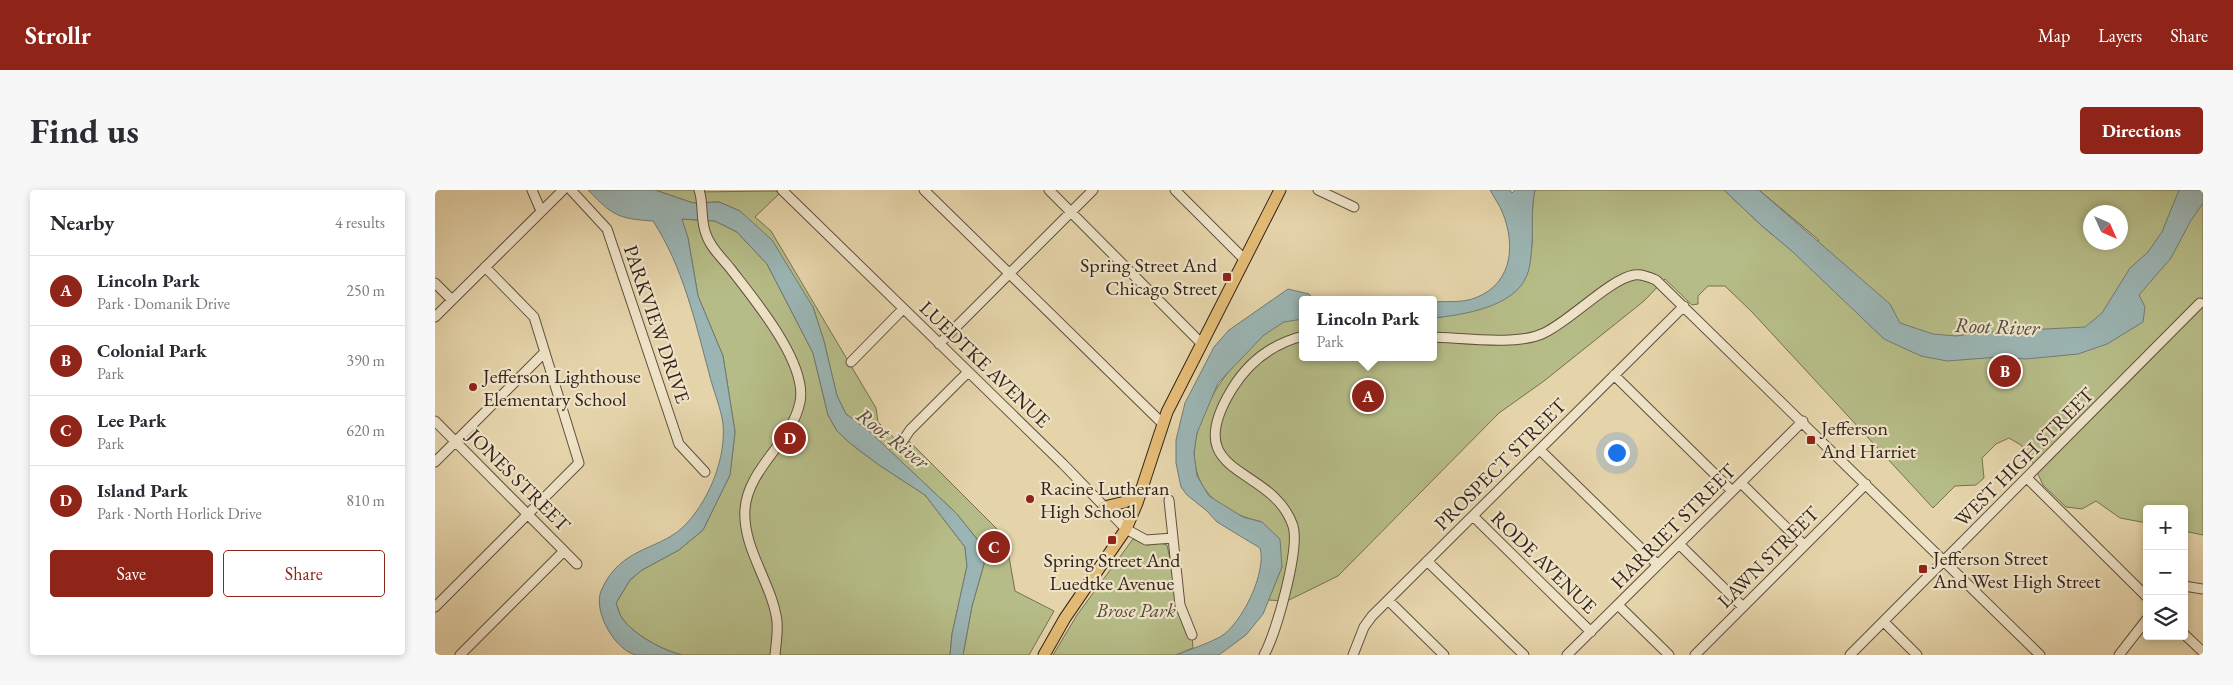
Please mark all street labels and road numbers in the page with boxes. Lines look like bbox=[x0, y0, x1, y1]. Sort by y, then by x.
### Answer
street label: PARKVIEW DRIVE bbox=[618, 241, 696, 407]
street label: LUEDTKE AVENUE bbox=[914, 295, 1056, 433]
street label: WEST HIGH STREET bbox=[1949, 381, 2100, 532]
street label: PROSPECT STREET bbox=[1428, 392, 1572, 536]
street label: JONES STREET bbox=[461, 422, 576, 537]
street label: HARRIET STREET bbox=[1605, 457, 1742, 594]
street label: LAWN STREET bbox=[1711, 500, 1825, 614]
street label: RODE AVENUE bbox=[1486, 505, 1602, 619]

